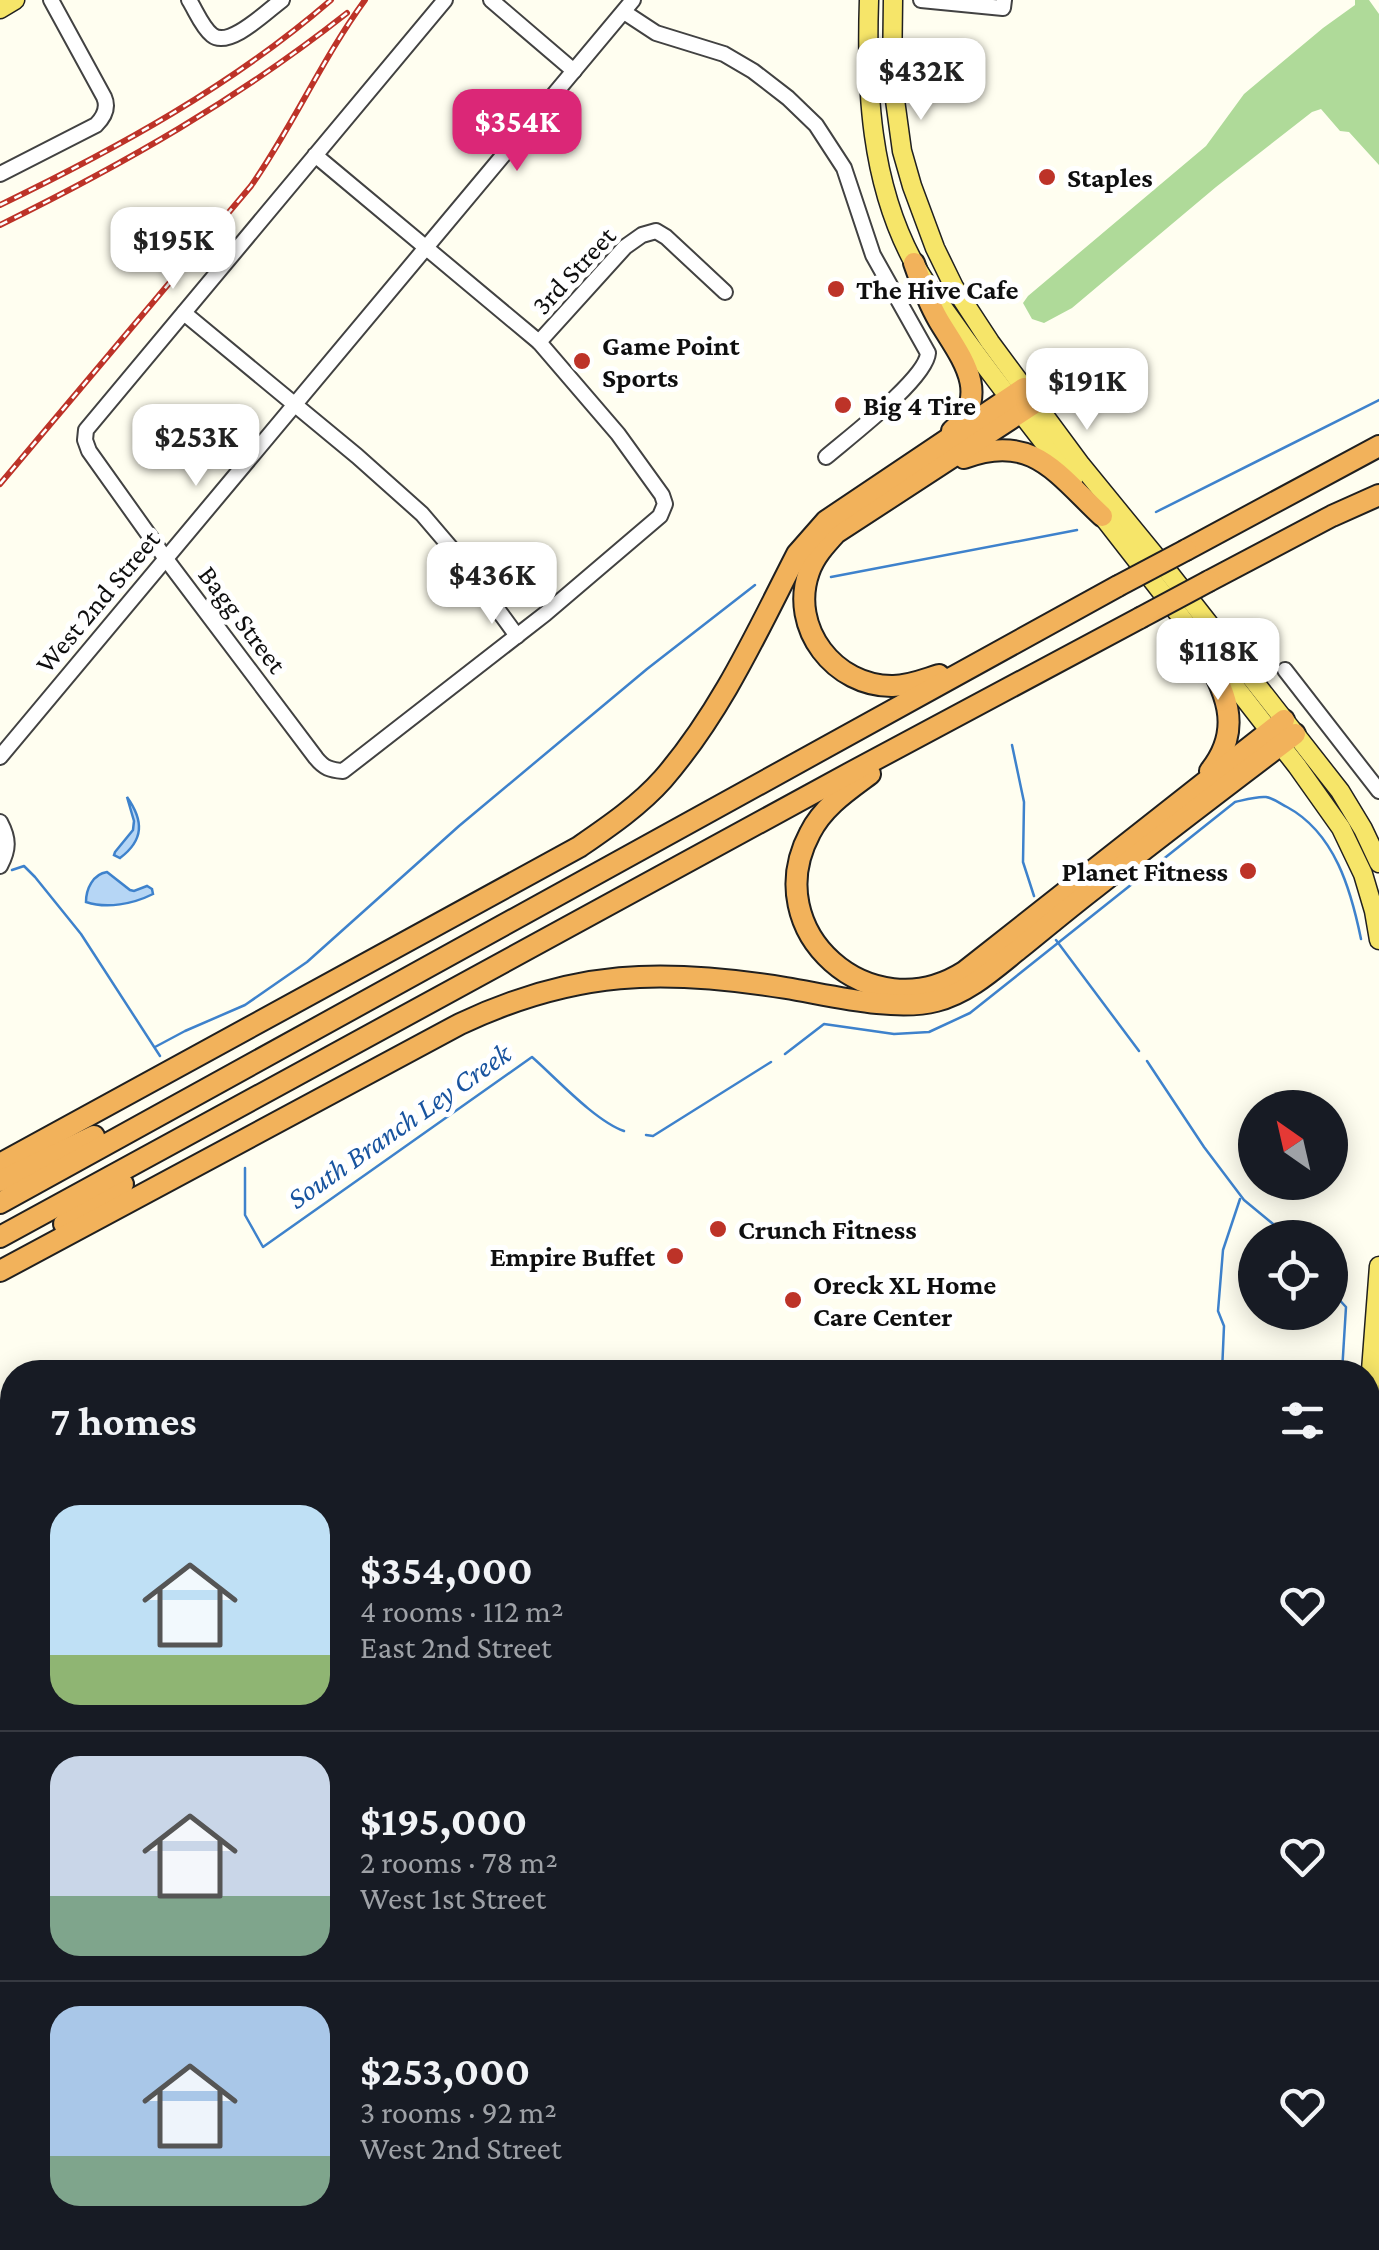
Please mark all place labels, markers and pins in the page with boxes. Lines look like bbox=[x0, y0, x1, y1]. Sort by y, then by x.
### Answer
pin: $432K bbox=[851, 38, 991, 123]
pin: $354K bbox=[447, 89, 587, 174]
place label: Staples bbox=[1067, 162, 1153, 193]
marker: Staples bbox=[1036, 166, 1058, 188]
pin: $195K bbox=[103, 207, 243, 292]
place label: The Hive Cafe bbox=[856, 274, 1019, 305]
marker: The Hive Cafe bbox=[825, 278, 847, 300]
place label: Game Point Sports bbox=[602, 330, 741, 393]
pin: $191K bbox=[1017, 348, 1157, 433]
marker: Game Point Sports bbox=[571, 350, 593, 372]
place label: Big 4 Tire bbox=[863, 390, 976, 421]
marker: Big 4 Tire bbox=[832, 394, 854, 416]
pin: $253K bbox=[126, 404, 266, 489]
pin: $436K bbox=[422, 542, 562, 627]
pin: $118K bbox=[1148, 618, 1288, 703]
place label: Planet Fitness bbox=[1062, 856, 1228, 887]
marker: Planet Fitness bbox=[1237, 860, 1259, 882]
place label: Crunch Fitness bbox=[738, 1214, 917, 1245]
marker: Crunch Fitness bbox=[707, 1218, 729, 1240]
place label: Empire Buffet bbox=[490, 1241, 656, 1272]
marker: Empire Buffet bbox=[664, 1245, 686, 1267]
place label: Oreck XL Home Care Center bbox=[813, 1269, 996, 1332]
marker: Oreck XL Home Care Center bbox=[782, 1289, 804, 1311]

